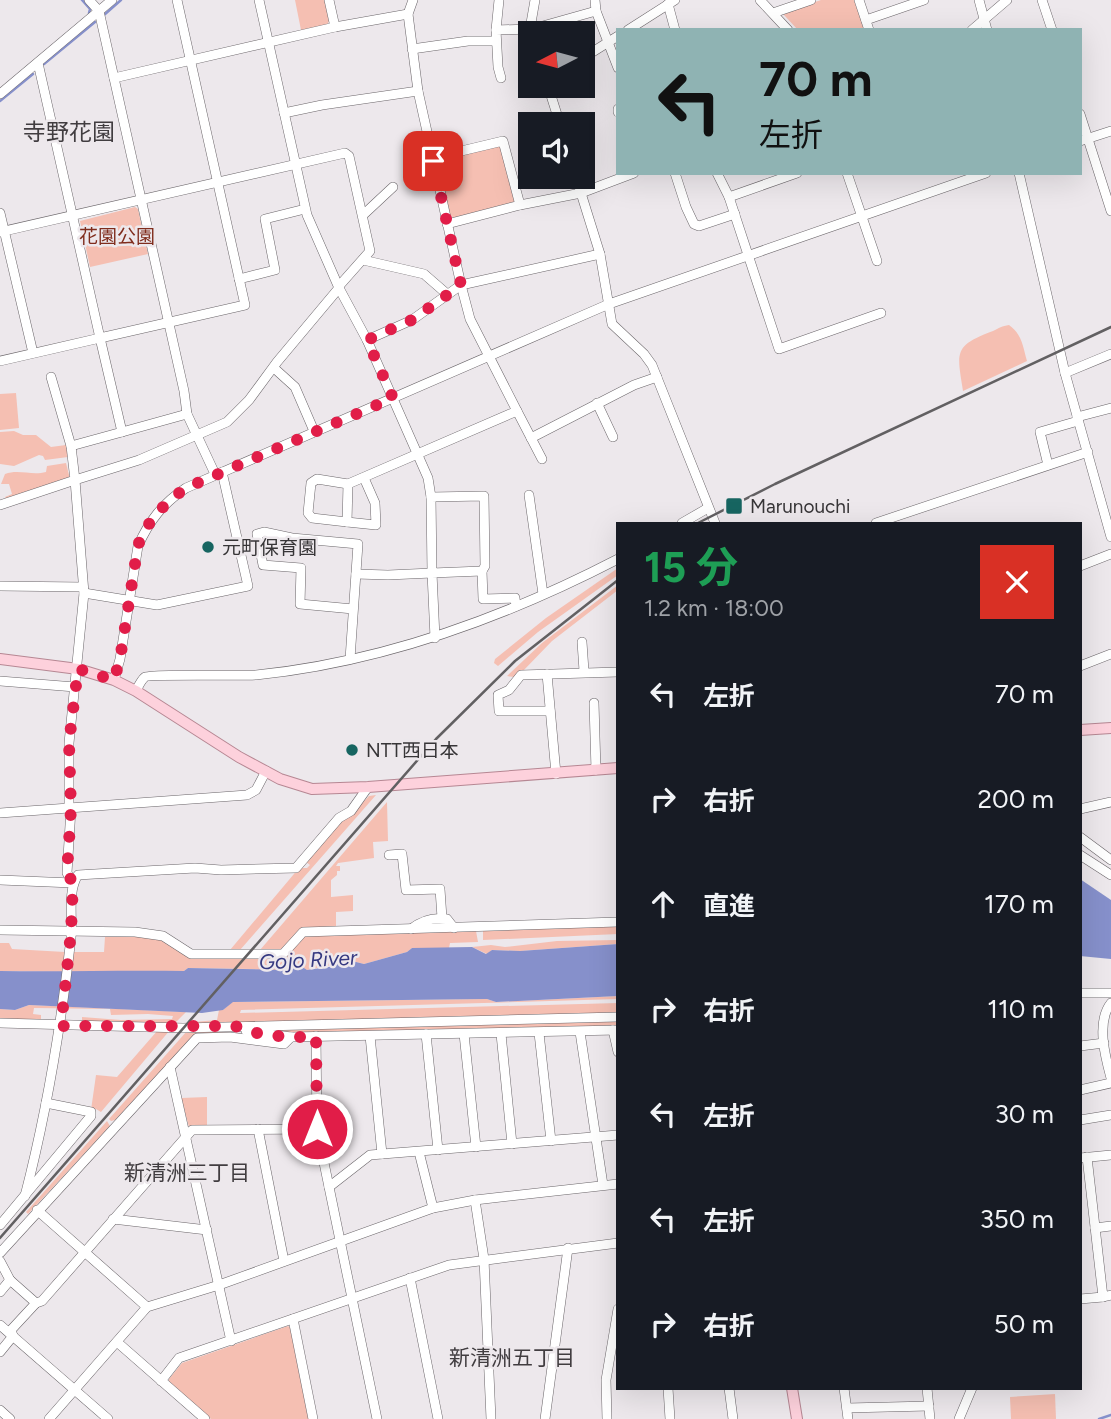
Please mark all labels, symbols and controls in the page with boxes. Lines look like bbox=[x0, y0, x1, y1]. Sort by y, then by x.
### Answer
north arrow bbox=[518, 21, 595, 98]
map controls bbox=[518, 21, 595, 189]
text: 70 m bbox=[759, 49, 872, 108]
icon: left bbox=[644, 56, 735, 147]
button: sound bbox=[518, 112, 595, 189]
text: 左折 bbox=[759, 116, 823, 154]
district label: 寺野花園 bbox=[23, 118, 115, 146]
pin bbox=[403, 131, 463, 191]
icon: arrive bbox=[414, 142, 452, 180]
park label: 花園公園 bbox=[79, 225, 155, 248]
place label: Marunouchi bbox=[750, 495, 850, 518]
marker: Marunouchi bbox=[724, 496, 744, 516]
place label: 元町保育園 bbox=[222, 536, 317, 559]
marker: 元町保育園 bbox=[200, 539, 216, 555]
text: 15 分 bbox=[644, 542, 738, 593]
button: close bbox=[980, 545, 1054, 619]
text: 1.2 km · 18:00 bbox=[644, 594, 784, 622]
icon: left bbox=[644, 675, 682, 713]
text: 70 m bbox=[995, 678, 1054, 710]
text: 左折 bbox=[703, 680, 755, 712]
place label: NTT西日本 bbox=[366, 739, 459, 762]
marker: NTT西日本 bbox=[344, 742, 360, 758]
icon: right bbox=[644, 780, 682, 818]
text: 200 m bbox=[978, 783, 1054, 815]
text: 右折 bbox=[703, 785, 755, 817]
icon: ahead bbox=[644, 885, 682, 923]
text: 170 m bbox=[984, 888, 1054, 920]
text: 直進 bbox=[703, 890, 755, 922]
water label: Gojo River bbox=[258, 944, 359, 975]
icon: right bbox=[644, 990, 682, 1028]
text: 110 m bbox=[987, 993, 1054, 1025]
text: 右折 bbox=[703, 995, 755, 1027]
position arrow bbox=[280, 1092, 354, 1166]
icon: left bbox=[644, 1095, 682, 1133]
text: 30 m bbox=[995, 1098, 1054, 1130]
text: 左折 bbox=[703, 1100, 755, 1132]
district label: 新清洲三丁目 bbox=[124, 1160, 250, 1185]
icon: left bbox=[644, 1200, 682, 1238]
text: 350 m bbox=[980, 1203, 1054, 1235]
text: 左折 bbox=[703, 1205, 755, 1237]
icon: right bbox=[644, 1305, 682, 1343]
text: 50 m bbox=[994, 1308, 1054, 1340]
text: 右折 bbox=[703, 1310, 755, 1342]
district label: 新清洲五丁目 bbox=[449, 1345, 575, 1370]

